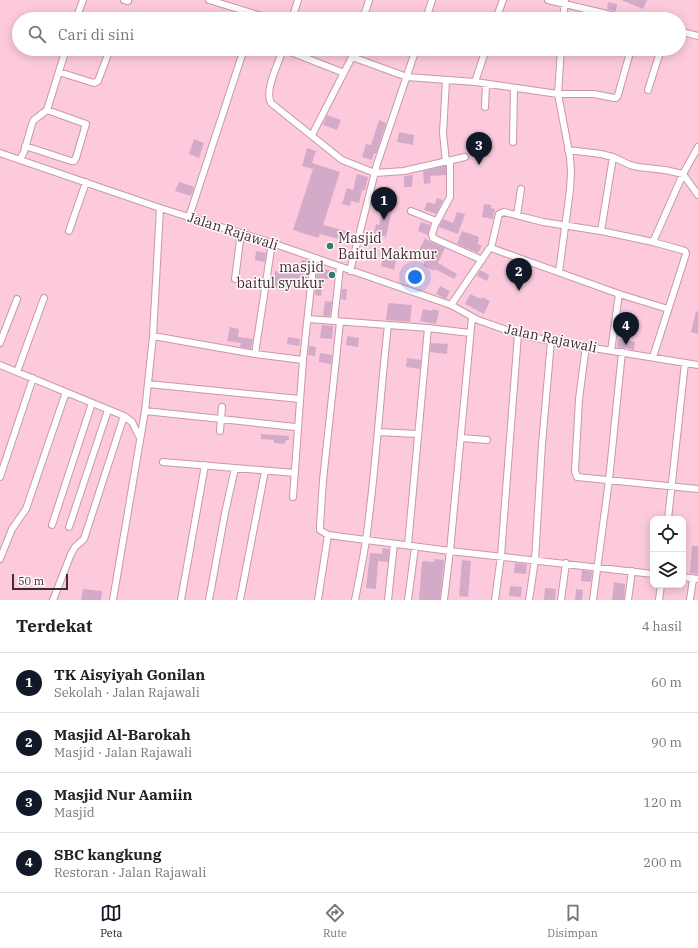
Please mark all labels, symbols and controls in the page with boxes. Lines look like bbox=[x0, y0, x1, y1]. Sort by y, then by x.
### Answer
search box bbox=[12, 12, 686, 56]
icon: search bbox=[26, 23, 48, 45]
text: Cari di sini bbox=[58, 25, 134, 44]
pin: 3 bbox=[466, 132, 492, 165]
pin: 1 bbox=[371, 187, 397, 220]
street label: Jalan Rajawali bbox=[186, 208, 280, 254]
place label: Masjid Baitul Makmur bbox=[338, 229, 438, 263]
marker: Masjid Baitul Makmur bbox=[325, 241, 335, 251]
place label: masjid baitul syukur bbox=[237, 258, 325, 292]
pin: 2 bbox=[506, 258, 532, 291]
your location bbox=[405, 267, 425, 287]
marker: masjid baitul syukur bbox=[327, 270, 337, 280]
pin: 4 bbox=[613, 312, 639, 345]
street label: Jalan Rajawali bbox=[503, 319, 599, 357]
map controls bbox=[650, 516, 686, 588]
button: locate bbox=[650, 516, 686, 552]
button: layers bbox=[650, 552, 686, 588]
scale bar bbox=[12, 572, 68, 591]
text: 50 m bbox=[18, 574, 44, 588]
text: Terdekat bbox=[16, 615, 92, 637]
text: 4 hasil bbox=[642, 618, 682, 635]
text: TK Aisyiyah Gonilan bbox=[54, 665, 205, 684]
text: 1 bbox=[25, 674, 33, 691]
text: 60 m bbox=[651, 674, 682, 691]
text: Sekolah · Jalan Rajawali bbox=[54, 684, 200, 701]
text: Masjid Al-Barokah bbox=[54, 725, 191, 744]
text: 2 bbox=[25, 734, 33, 751]
text: 90 m bbox=[651, 734, 682, 751]
text: Masjid · Jalan Rajawali bbox=[54, 744, 192, 761]
text: Masjid Nur Aamiin bbox=[54, 785, 192, 804]
text: 3 bbox=[25, 794, 33, 811]
text: 120 m bbox=[643, 794, 682, 811]
text: Masjid bbox=[54, 804, 95, 821]
text: SBC kangkung bbox=[54, 845, 162, 864]
text: 4 bbox=[25, 854, 33, 871]
text: 200 m bbox=[643, 854, 682, 871]
text: Restoran · Jalan Rajawali bbox=[54, 864, 206, 881]
tab: Peta bbox=[100, 902, 123, 940]
tab: Rute bbox=[323, 902, 347, 940]
tab: Disimpan bbox=[547, 902, 598, 940]

